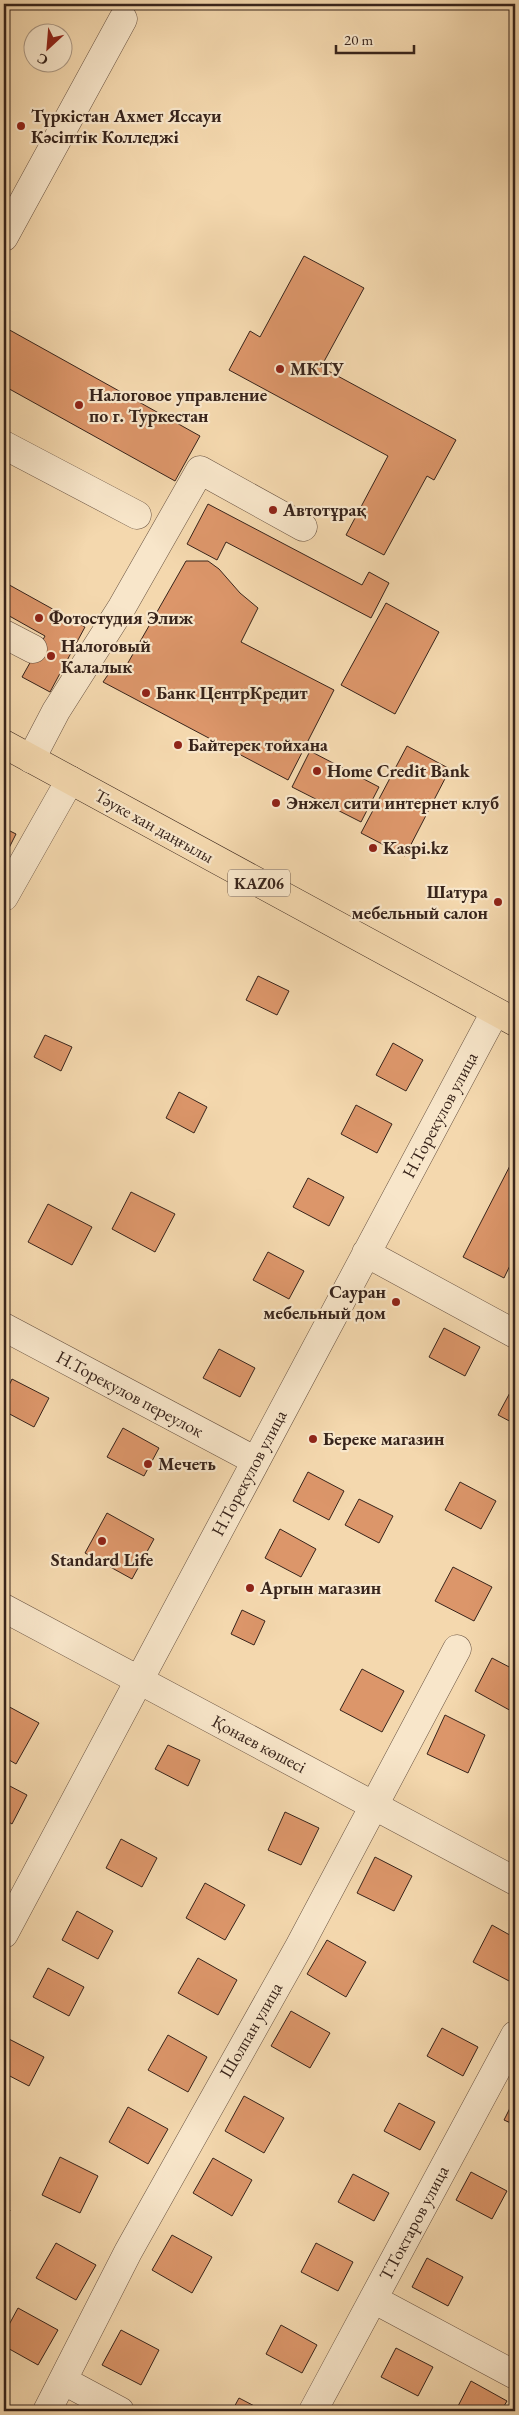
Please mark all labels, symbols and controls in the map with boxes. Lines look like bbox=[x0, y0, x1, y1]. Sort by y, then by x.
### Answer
north arrow bbox=[22, 22, 72, 72]
scale bar bbox=[336, 22, 414, 54]
text: 20 m bbox=[344, 30, 373, 49]
text: С bbox=[34, 49, 51, 70]
place label: Түркістан Ахмет Яссауи Кәсіптік Колледжі bbox=[31, 104, 222, 148]
marker: Түркістан Ахмет Яссауи Кәсіптік Колледжі bbox=[15, 120, 27, 132]
place label: МКТУ bbox=[290, 357, 345, 380]
marker: МКТУ bbox=[274, 363, 286, 375]
place label: Налоговое управление по г. Туркестан bbox=[89, 383, 268, 427]
marker: Налоговое управление по г. Туркестан bbox=[73, 399, 85, 411]
place label: Автотұрақ bbox=[282, 498, 366, 521]
marker: Автотұрақ bbox=[267, 504, 279, 516]
place label: Фотостудия Элиж bbox=[49, 606, 194, 629]
marker: Фотостудия Элиж bbox=[33, 612, 45, 624]
place label: Налоговый Калалык bbox=[61, 634, 151, 678]
marker: Налоговый Калалык bbox=[45, 650, 57, 662]
place label: Банк ЦентрКредит bbox=[156, 681, 308, 704]
marker: Банк ЦентрКредит bbox=[140, 687, 152, 699]
place label: Байтерек тойхана bbox=[188, 733, 328, 756]
marker: Байтерек тойхана bbox=[172, 739, 184, 751]
place label: Home Credit Bank bbox=[327, 759, 471, 782]
marker: Home Credit Bank bbox=[311, 765, 323, 777]
street label: Тәуке хан даңғылы bbox=[90, 783, 218, 868]
place label: Энжел сити интернет клуб bbox=[286, 791, 499, 814]
marker: Энжел сити интернет клуб bbox=[270, 797, 282, 809]
place label: Kaspi.kz bbox=[383, 836, 449, 859]
marker: Kaspi.kz bbox=[367, 842, 379, 854]
road number: KАZ06 bbox=[228, 870, 290, 896]
place label: Шатура мебельный салон bbox=[352, 880, 489, 924]
marker: Шатура мебельный салон bbox=[492, 896, 504, 908]
street label: Н.Торекулов улица bbox=[397, 1047, 483, 1182]
place label: Сауран мебельный дом bbox=[263, 1280, 387, 1324]
marker: Сауран мебельный дом bbox=[390, 1296, 402, 1308]
street label: Н.Торекулов переулок bbox=[53, 1345, 208, 1442]
street label: Н.Торекулов улица bbox=[206, 1405, 292, 1540]
place label: Береке магазин bbox=[323, 1427, 445, 1450]
marker: Береке магазин bbox=[307, 1433, 319, 1445]
place label: Мечеть bbox=[158, 1452, 216, 1475]
marker: Мечеть bbox=[142, 1458, 154, 1470]
marker: Standard Life bbox=[96, 1535, 108, 1547]
place label: Standard Life bbox=[51, 1548, 154, 1571]
place label: Аргын магазин bbox=[259, 1576, 382, 1599]
marker: Аргын магазин bbox=[244, 1582, 256, 1594]
street label: Қонаев көшесі bbox=[208, 1709, 311, 1778]
street label: Шолпан улица bbox=[214, 1977, 288, 2082]
street label: Т.Токтаров улица bbox=[374, 2160, 454, 2284]

